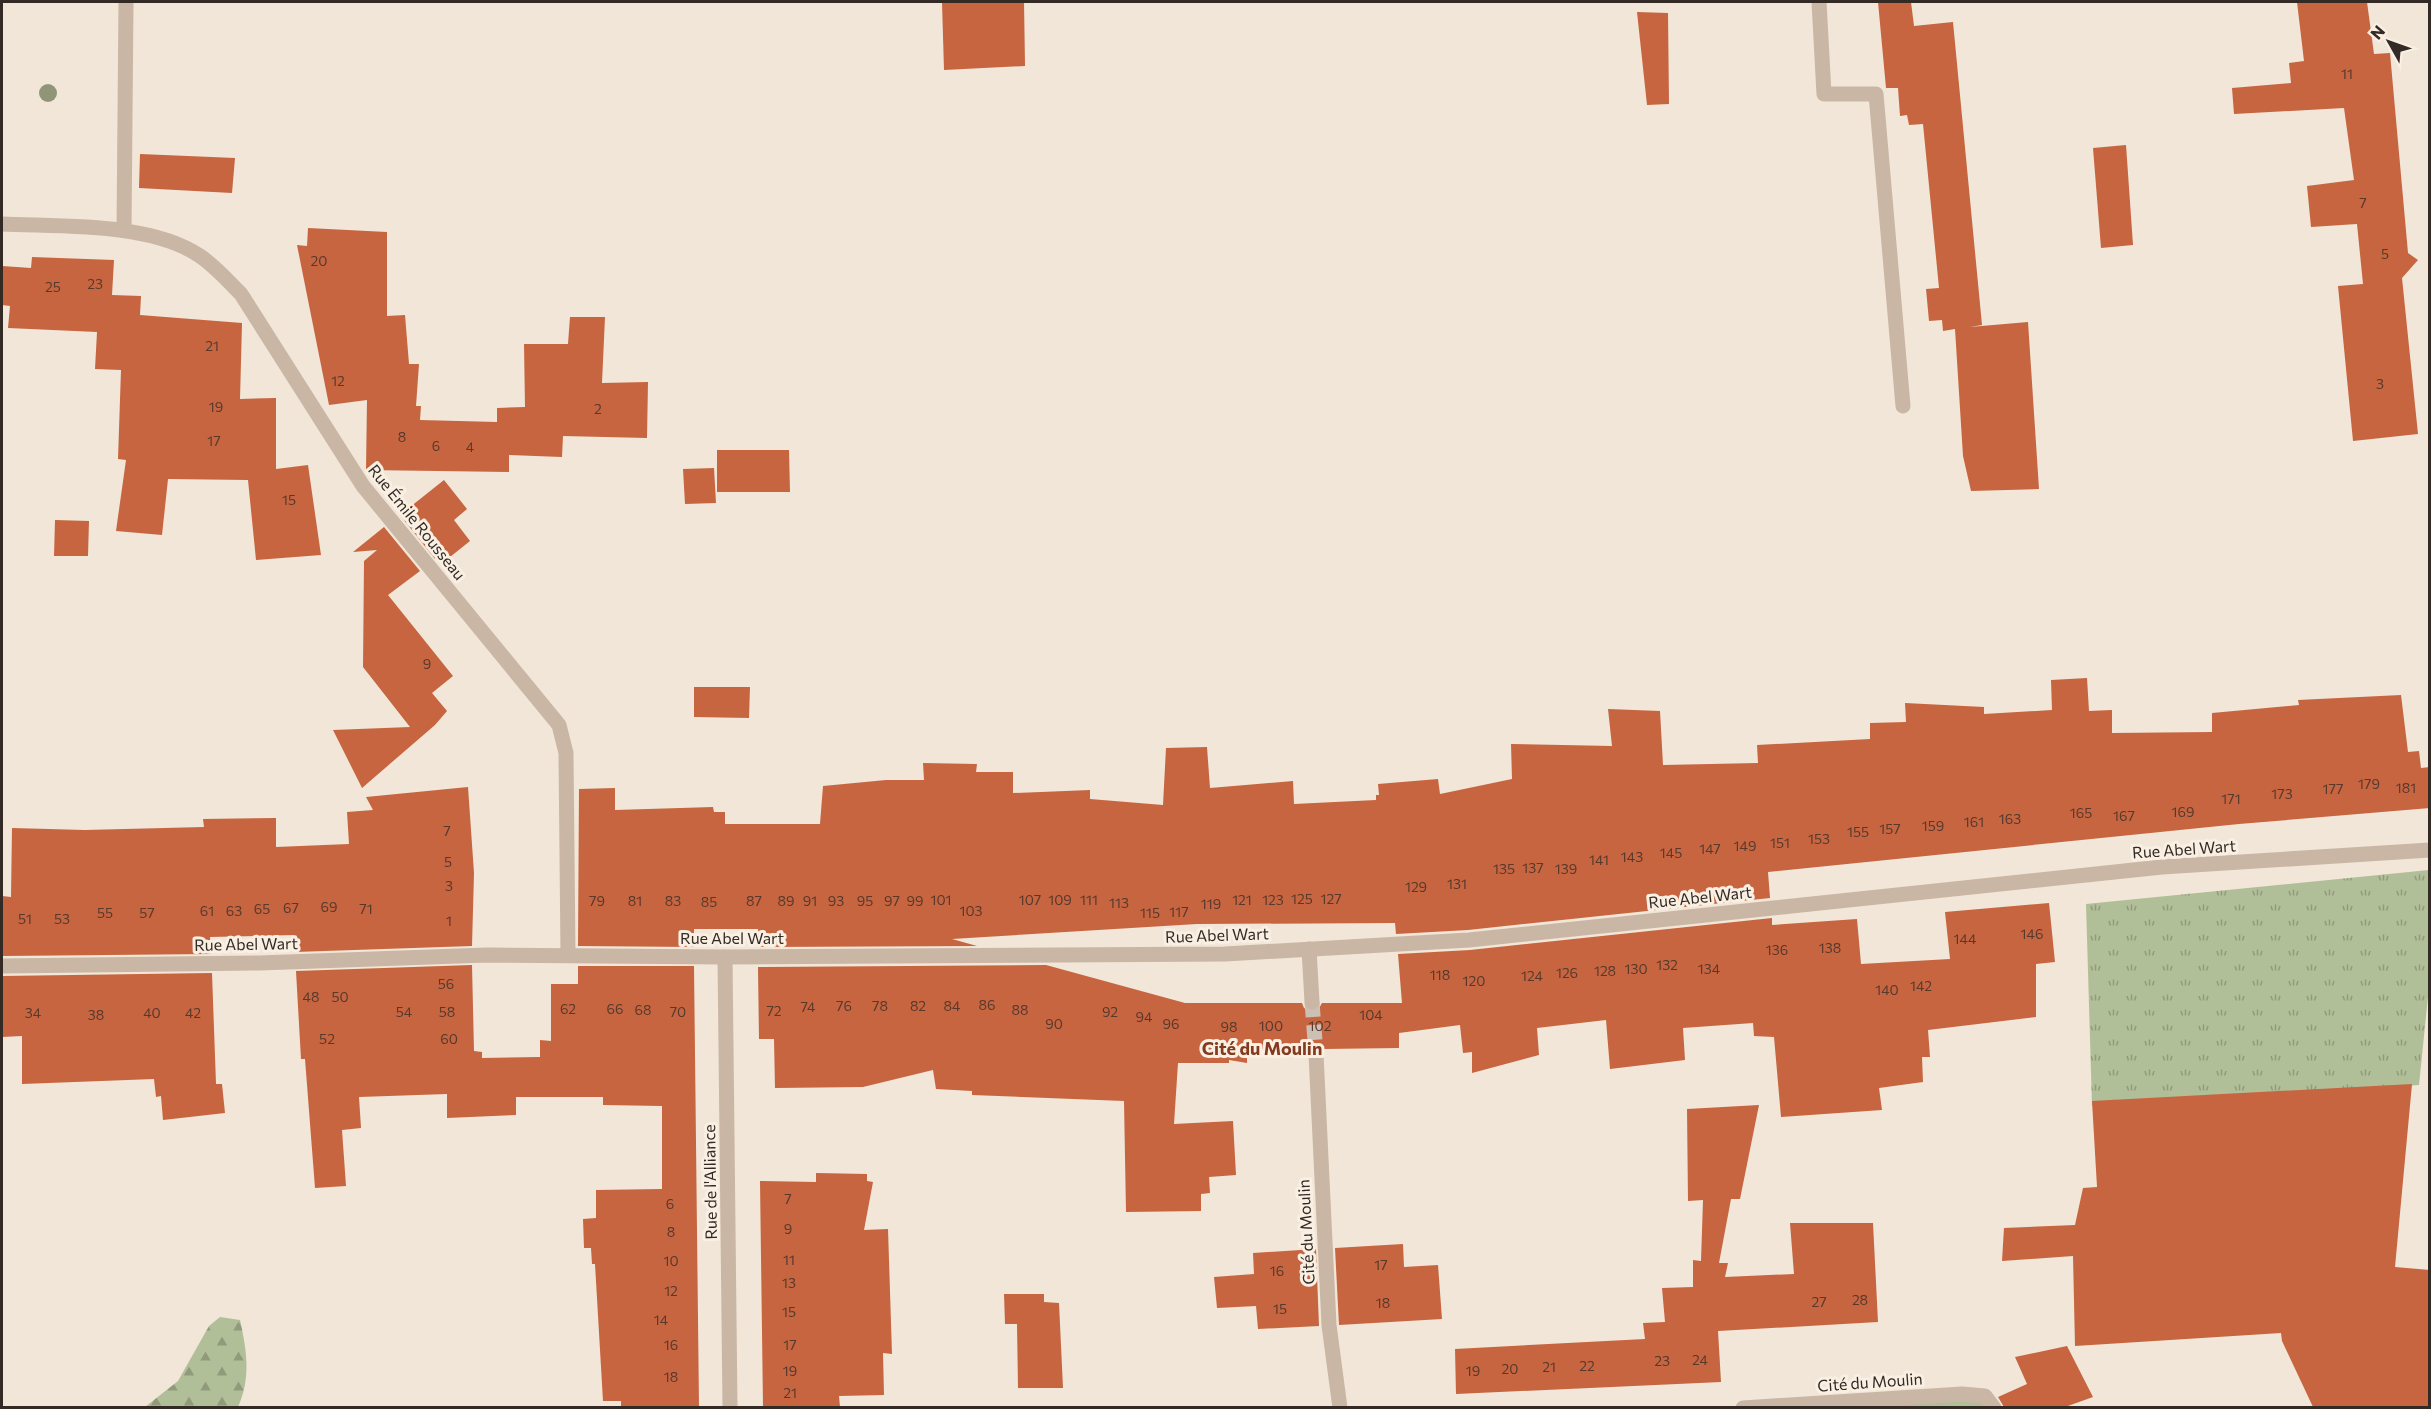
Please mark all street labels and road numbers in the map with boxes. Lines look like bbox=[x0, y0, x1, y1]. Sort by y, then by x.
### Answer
street label: Rue Émile Rousseau bbox=[365, 460, 470, 583]
street label: Rue Abel Wart bbox=[2131, 835, 2237, 862]
street label: Rue Abel Wart bbox=[1647, 882, 1753, 911]
street label: Rue Abel Wart bbox=[1165, 923, 1270, 946]
street label: Rue Abel Wart bbox=[680, 928, 784, 947]
street label: Rue Abel Wart bbox=[194, 933, 299, 954]
street label: Rue de l'Alliance bbox=[699, 1124, 720, 1240]
street label: Cité du Moulin bbox=[1293, 1179, 1318, 1285]
street label: Cité du Moulin bbox=[1817, 1368, 1923, 1395]

